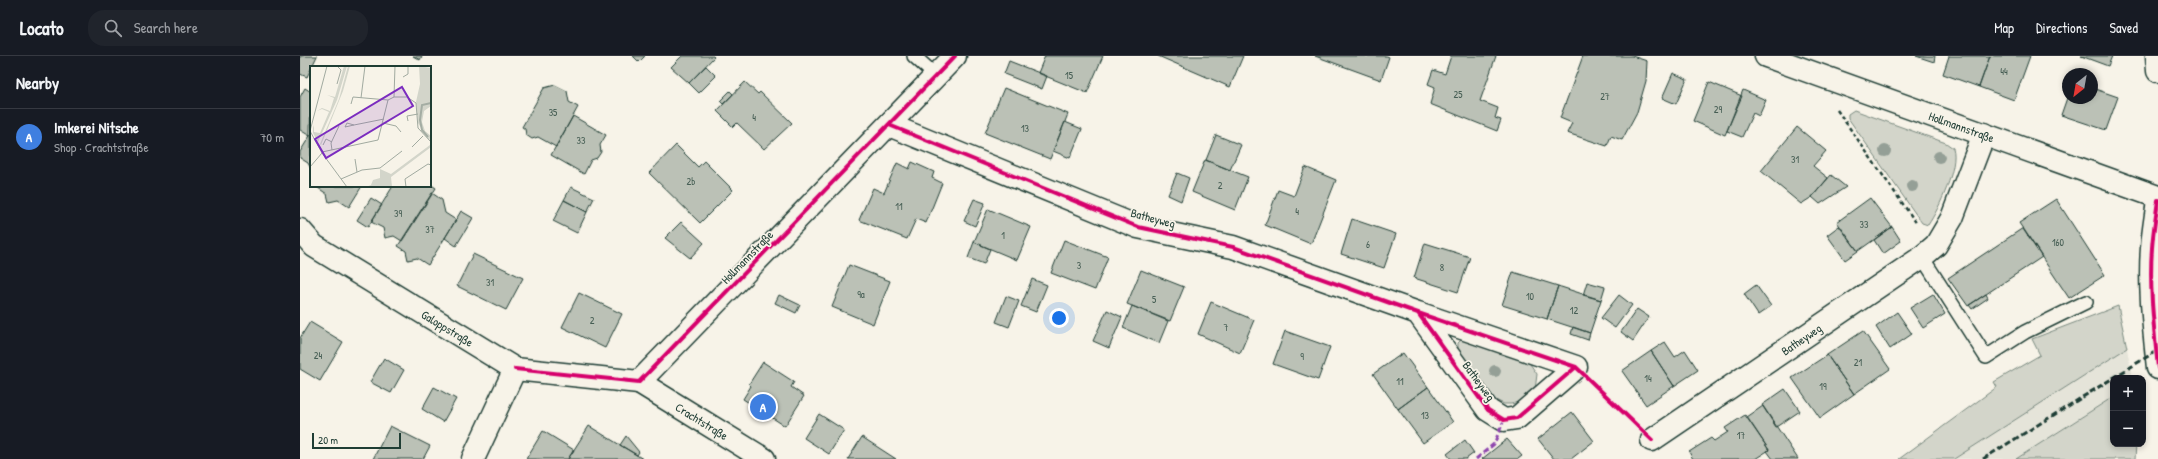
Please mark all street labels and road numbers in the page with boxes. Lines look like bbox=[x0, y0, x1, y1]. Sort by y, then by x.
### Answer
street label: Hollmannstraße bbox=[1927, 107, 1997, 146]
street label: Batheyweg bbox=[1129, 204, 1177, 232]
street label: Hollmannstraße bbox=[717, 226, 777, 288]
street label: Galoppstraße bbox=[418, 305, 477, 350]
street label: Batheyweg bbox=[1777, 319, 1825, 359]
street label: Batheyweg bbox=[1459, 358, 1499, 404]
street label: Crachtstraße bbox=[672, 398, 732, 444]

